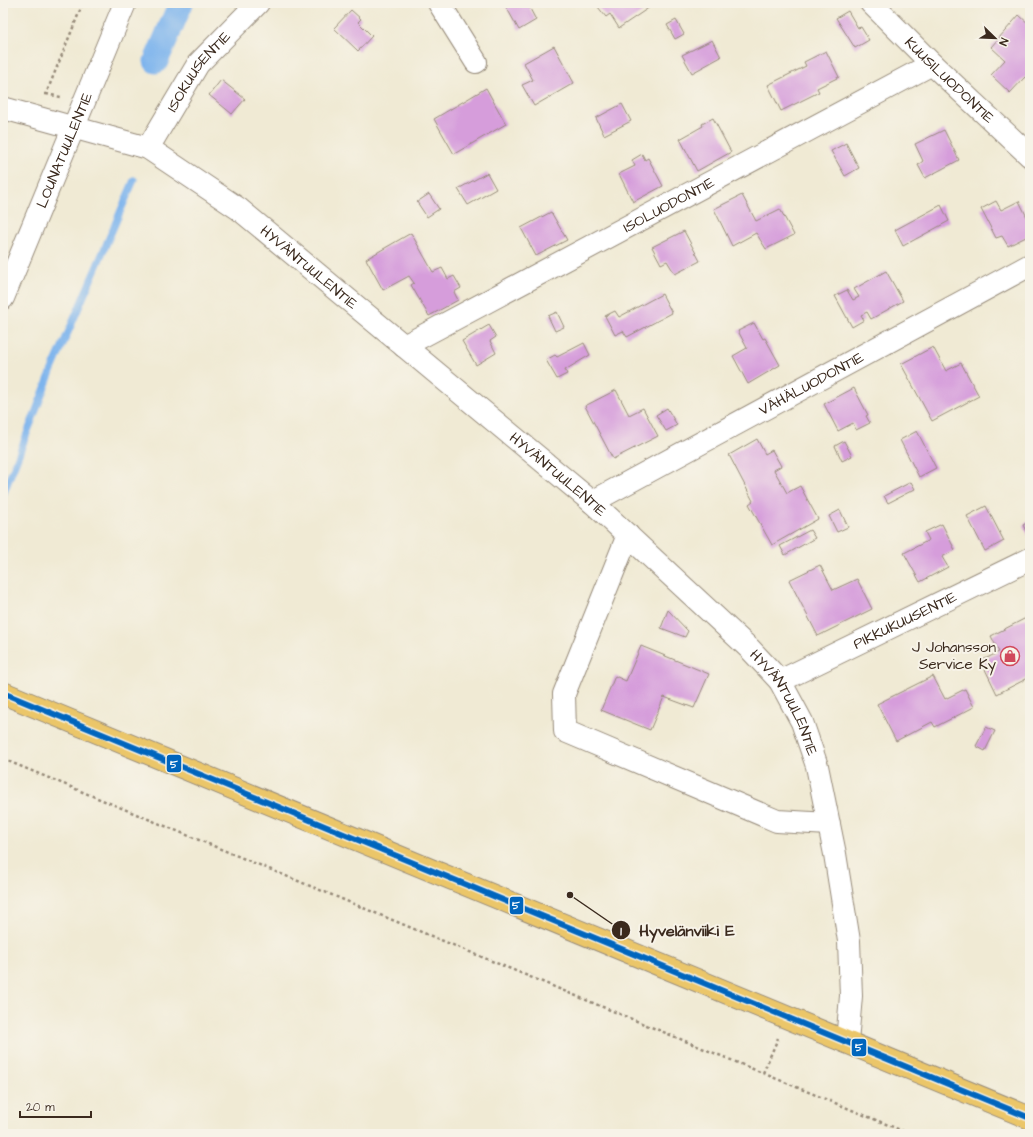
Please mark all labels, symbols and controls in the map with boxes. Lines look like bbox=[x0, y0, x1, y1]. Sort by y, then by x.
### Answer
north arrow bbox=[975, 18, 1015, 58]
street label: ISOKUUSENTIE bbox=[162, 27, 236, 116]
street label: KUUSILUODONTIE bbox=[900, 33, 999, 128]
text: N bbox=[995, 36, 1012, 48]
street label: LOUNATUULENTIE bbox=[31, 89, 98, 211]
street label: ISOLUODONTIE bbox=[620, 172, 718, 238]
street label: HYVÄNTUULENTIE bbox=[255, 221, 362, 314]
street label: VÄHÄLUODONTIE bbox=[755, 347, 867, 421]
street label: HYVÄNTUULENTIE bbox=[505, 428, 611, 522]
street label: PIKKUKUUSENTIE bbox=[850, 586, 961, 655]
place label: J Johansson Service Ky bbox=[912, 637, 996, 676]
street label: HYVÄNTUULENTIE bbox=[745, 645, 823, 758]
shop icon: J Johansson Service Ky bbox=[999, 645, 1021, 667]
line badge: 5 bbox=[166, 754, 182, 773]
text: 5 bbox=[170, 757, 178, 772]
line badge: 5 bbox=[509, 896, 524, 915]
text: 5 bbox=[512, 898, 520, 913]
callout: Hyvelänviiki E bbox=[611, 916, 743, 944]
text: Hyvelänviiki E bbox=[639, 920, 735, 943]
text: 1 bbox=[620, 923, 622, 940]
line badge: 5 bbox=[851, 1038, 867, 1057]
text: 5 bbox=[855, 1040, 863, 1055]
scale bar bbox=[20, 1093, 91, 1119]
text: 20 m bbox=[26, 1099, 55, 1116]

